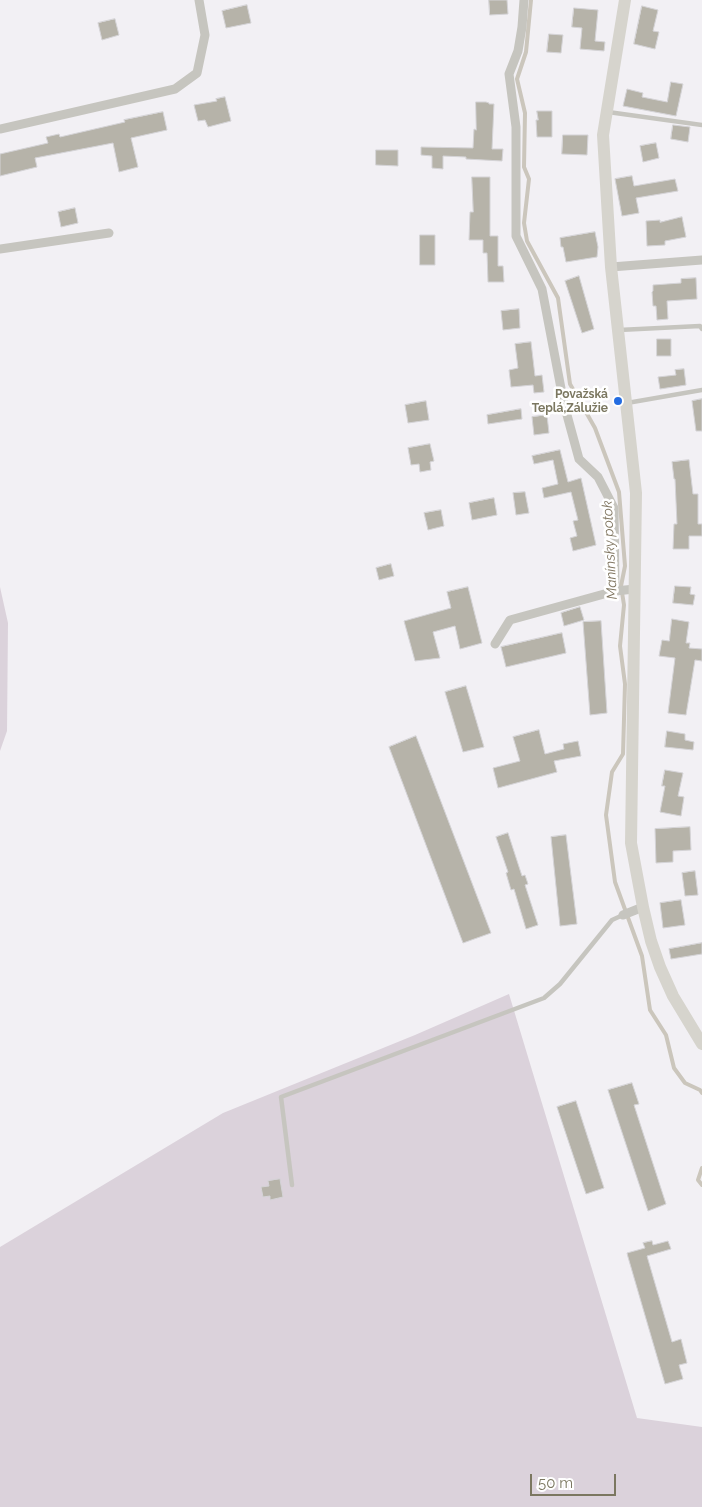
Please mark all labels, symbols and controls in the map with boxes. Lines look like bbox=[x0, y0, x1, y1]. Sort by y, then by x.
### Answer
place label: Považská Teplá,Zálužie bbox=[532, 387, 608, 415]
marker: Považská Teplá,Zálužie bbox=[612, 395, 624, 407]
water label: Manínsky potok bbox=[599, 500, 621, 600]
scale bar bbox=[532, 1464, 618, 1496]
text: 50 m bbox=[538, 1474, 573, 1492]

